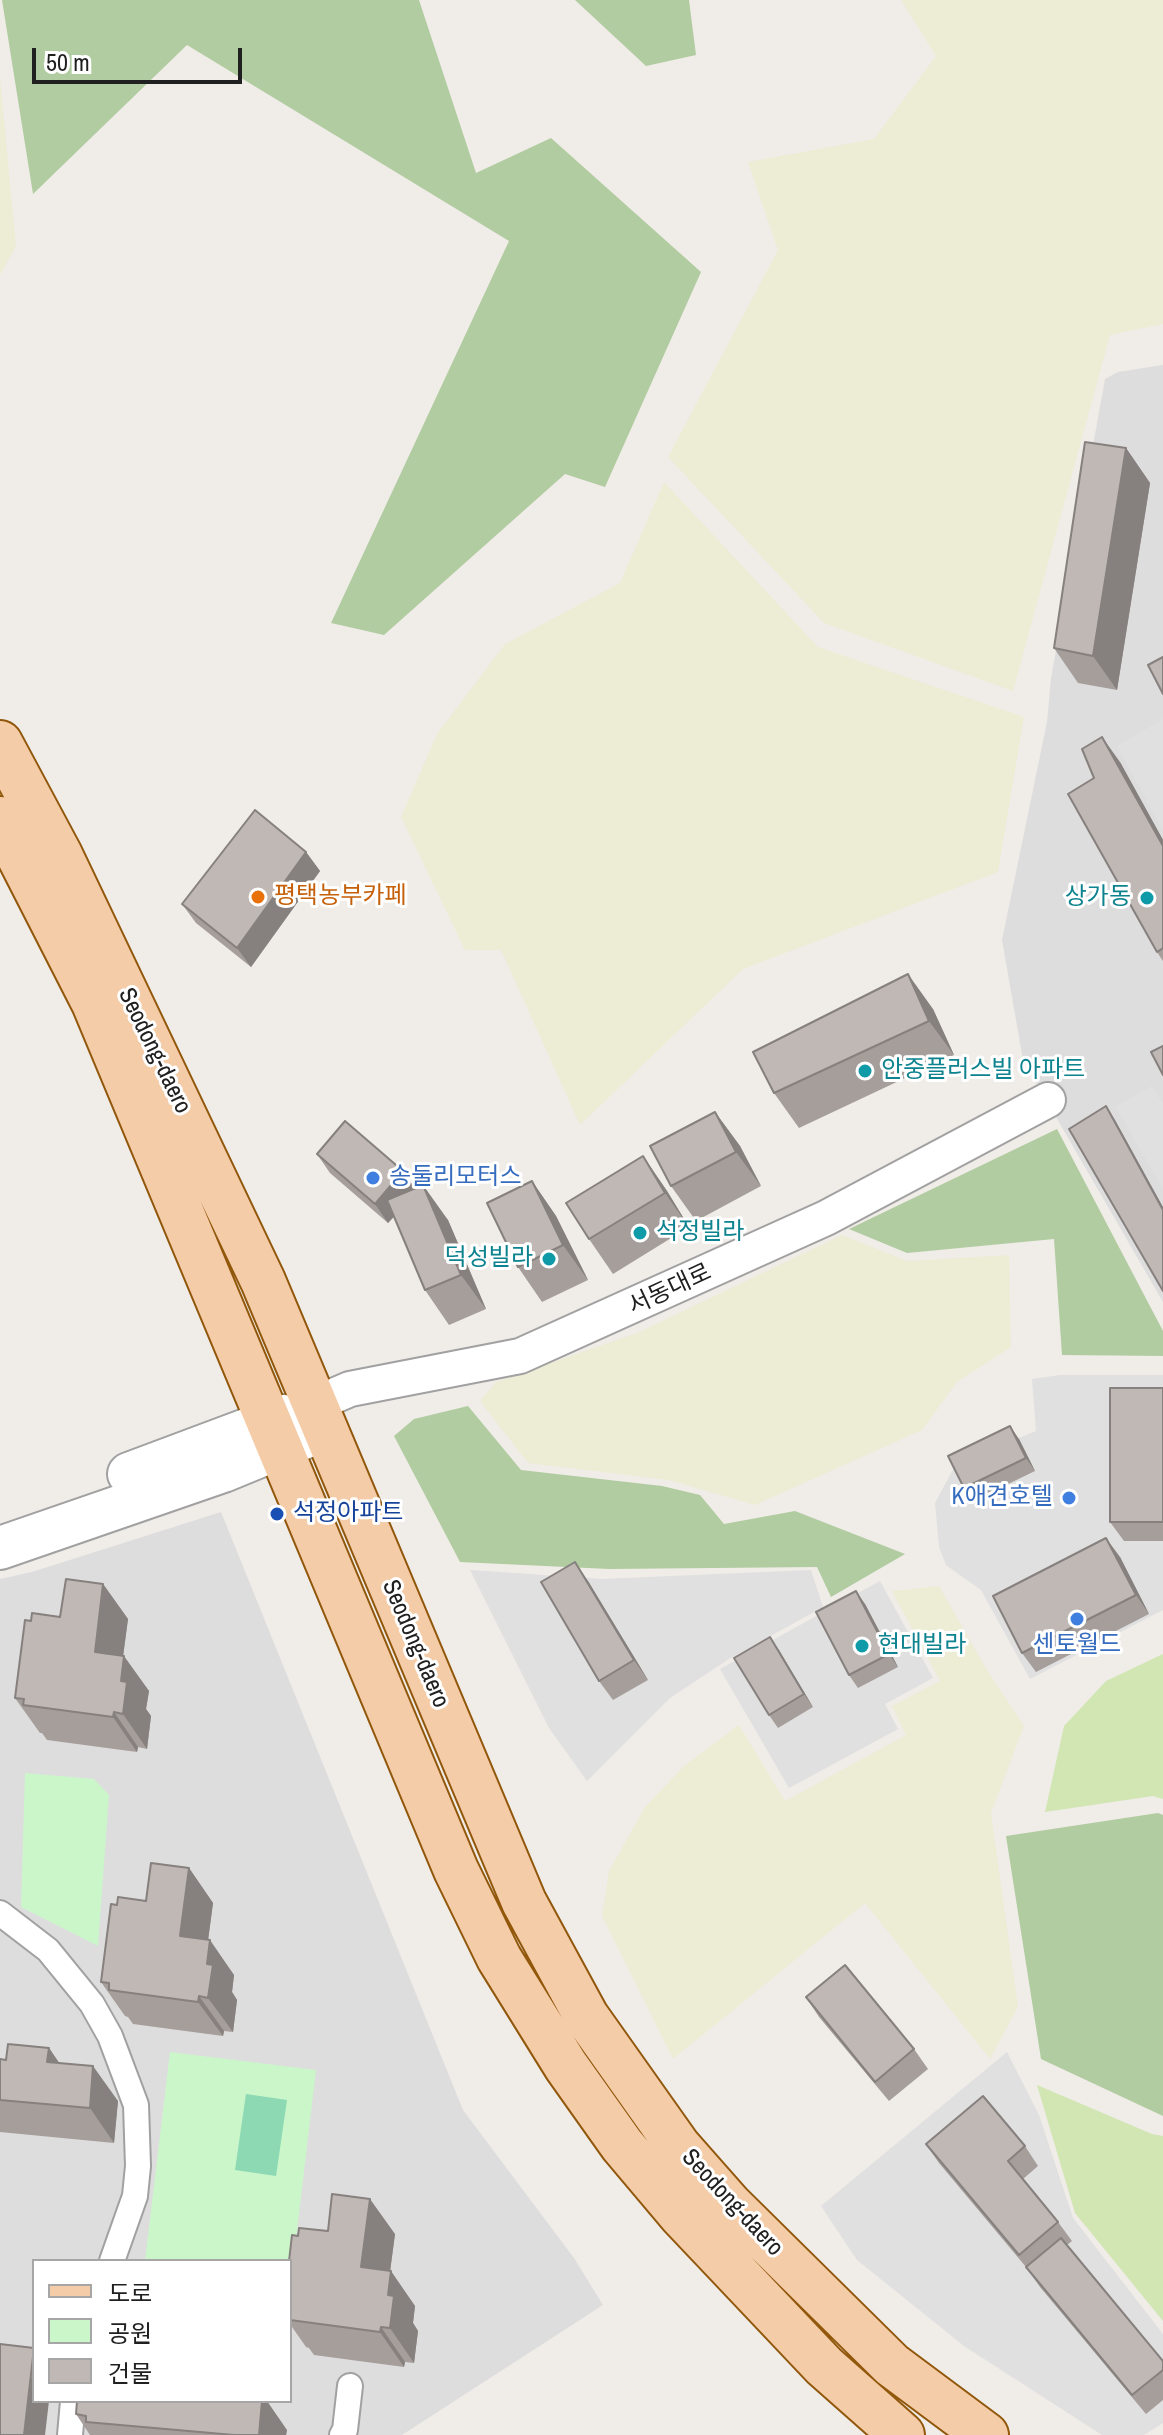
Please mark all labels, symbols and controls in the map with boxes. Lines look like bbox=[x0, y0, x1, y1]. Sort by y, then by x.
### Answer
scale bar bbox=[36, 32, 246, 82]
text: 50 m bbox=[46, 46, 90, 78]
place label: 평택농부카페 bbox=[274, 883, 406, 911]
place label: 상가동 bbox=[1065, 884, 1131, 912]
marker: 평택농부카페 bbox=[249, 888, 267, 906]
marker: 상가동 bbox=[1138, 889, 1156, 907]
street label: Seodong-daero bbox=[111, 984, 197, 1118]
place label: 안중플러스빌 아파트 bbox=[881, 1057, 1085, 1085]
marker: 안중플러스빌 아파트 bbox=[856, 1062, 874, 1080]
place label: 송둘리모터스 bbox=[389, 1164, 521, 1192]
marker: 송둘리모터스 bbox=[364, 1169, 382, 1187]
place label: 석정빌라 bbox=[656, 1219, 744, 1247]
marker: 석정빌라 bbox=[631, 1224, 649, 1242]
place label: 덕성빌라 bbox=[445, 1245, 533, 1273]
marker: 덕성빌라 bbox=[540, 1250, 558, 1268]
street label: 서동대로 bbox=[624, 1258, 716, 1322]
place label: K애견호텔 bbox=[952, 1484, 1053, 1512]
marker: K애견호텔 bbox=[1060, 1489, 1078, 1507]
place label: 석정아파트 bbox=[293, 1500, 403, 1528]
marker: 석정아파트 bbox=[268, 1505, 286, 1523]
street label: Seodong-daero bbox=[375, 1576, 455, 1712]
marker: 센토월드 bbox=[1068, 1610, 1086, 1628]
place label: 현대빌라 bbox=[878, 1632, 966, 1660]
place label: 센토월드 bbox=[1033, 1632, 1121, 1660]
marker: 현대빌라 bbox=[853, 1637, 871, 1655]
street label: Seodong-daero bbox=[675, 2144, 789, 2262]
legend bbox=[32, 2259, 292, 2403]
text: 도로 bbox=[108, 2277, 152, 2309]
text: 공원 bbox=[108, 2317, 152, 2349]
text: 건물 bbox=[108, 2357, 152, 2389]

